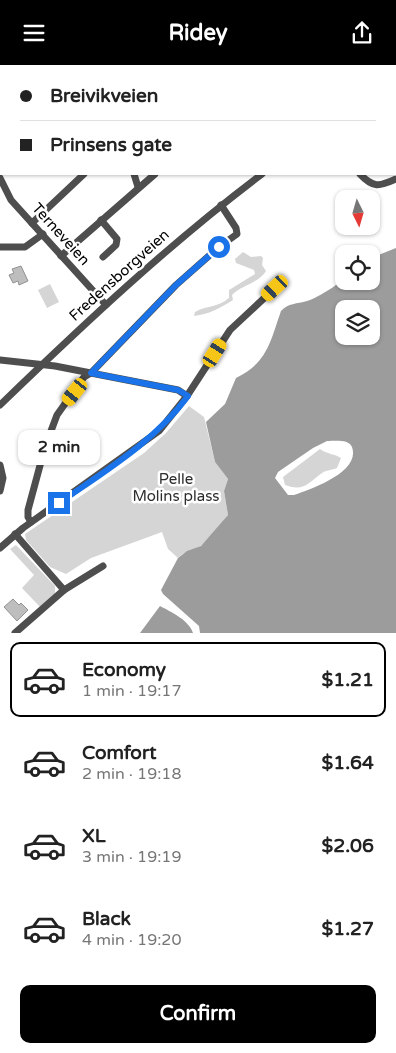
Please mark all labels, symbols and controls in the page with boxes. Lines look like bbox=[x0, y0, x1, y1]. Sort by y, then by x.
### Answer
icon: menu bbox=[20, 19, 48, 47]
icon: share bbox=[348, 19, 376, 47]
text: Ridey bbox=[168, 20, 228, 46]
text: Breivikveien bbox=[50, 85, 158, 107]
text: Prinsens gate bbox=[50, 134, 172, 156]
north arrow bbox=[335, 190, 380, 235]
map controls bbox=[335, 190, 380, 345]
street label: Terneveien bbox=[28, 199, 94, 269]
street label: Fredensborgveien bbox=[65, 225, 173, 325]
route start bbox=[208, 236, 230, 258]
button: locate bbox=[335, 245, 380, 290]
car bbox=[258, 272, 291, 304]
button: layers bbox=[335, 300, 380, 345]
car bbox=[200, 336, 229, 370]
car bbox=[59, 376, 90, 408]
callout: 2 min bbox=[18, 431, 100, 465]
text: 2 min bbox=[38, 437, 80, 457]
park label: Pelle Molins plass bbox=[132, 470, 220, 505]
route end bbox=[48, 492, 70, 514]
icon: car bbox=[22, 657, 67, 702]
text: Economy bbox=[82, 659, 166, 681]
text: $1.21 bbox=[322, 669, 374, 691]
text: 1 min · 19:17 bbox=[82, 681, 181, 701]
icon: car bbox=[22, 740, 67, 785]
text: Comfort bbox=[82, 742, 156, 764]
text: $1.64 bbox=[322, 752, 374, 774]
text: 2 min · 19:18 bbox=[82, 764, 181, 784]
icon: car bbox=[22, 823, 67, 868]
text: XL bbox=[82, 825, 106, 847]
text: $2.06 bbox=[322, 835, 374, 857]
text: 3 min · 19:19 bbox=[82, 847, 181, 867]
icon: car bbox=[22, 906, 67, 951]
text: Black bbox=[82, 908, 131, 930]
text: $1.27 bbox=[322, 918, 374, 940]
text: 4 min · 19:20 bbox=[82, 930, 181, 950]
button: Confirm bbox=[20, 985, 376, 1043]

